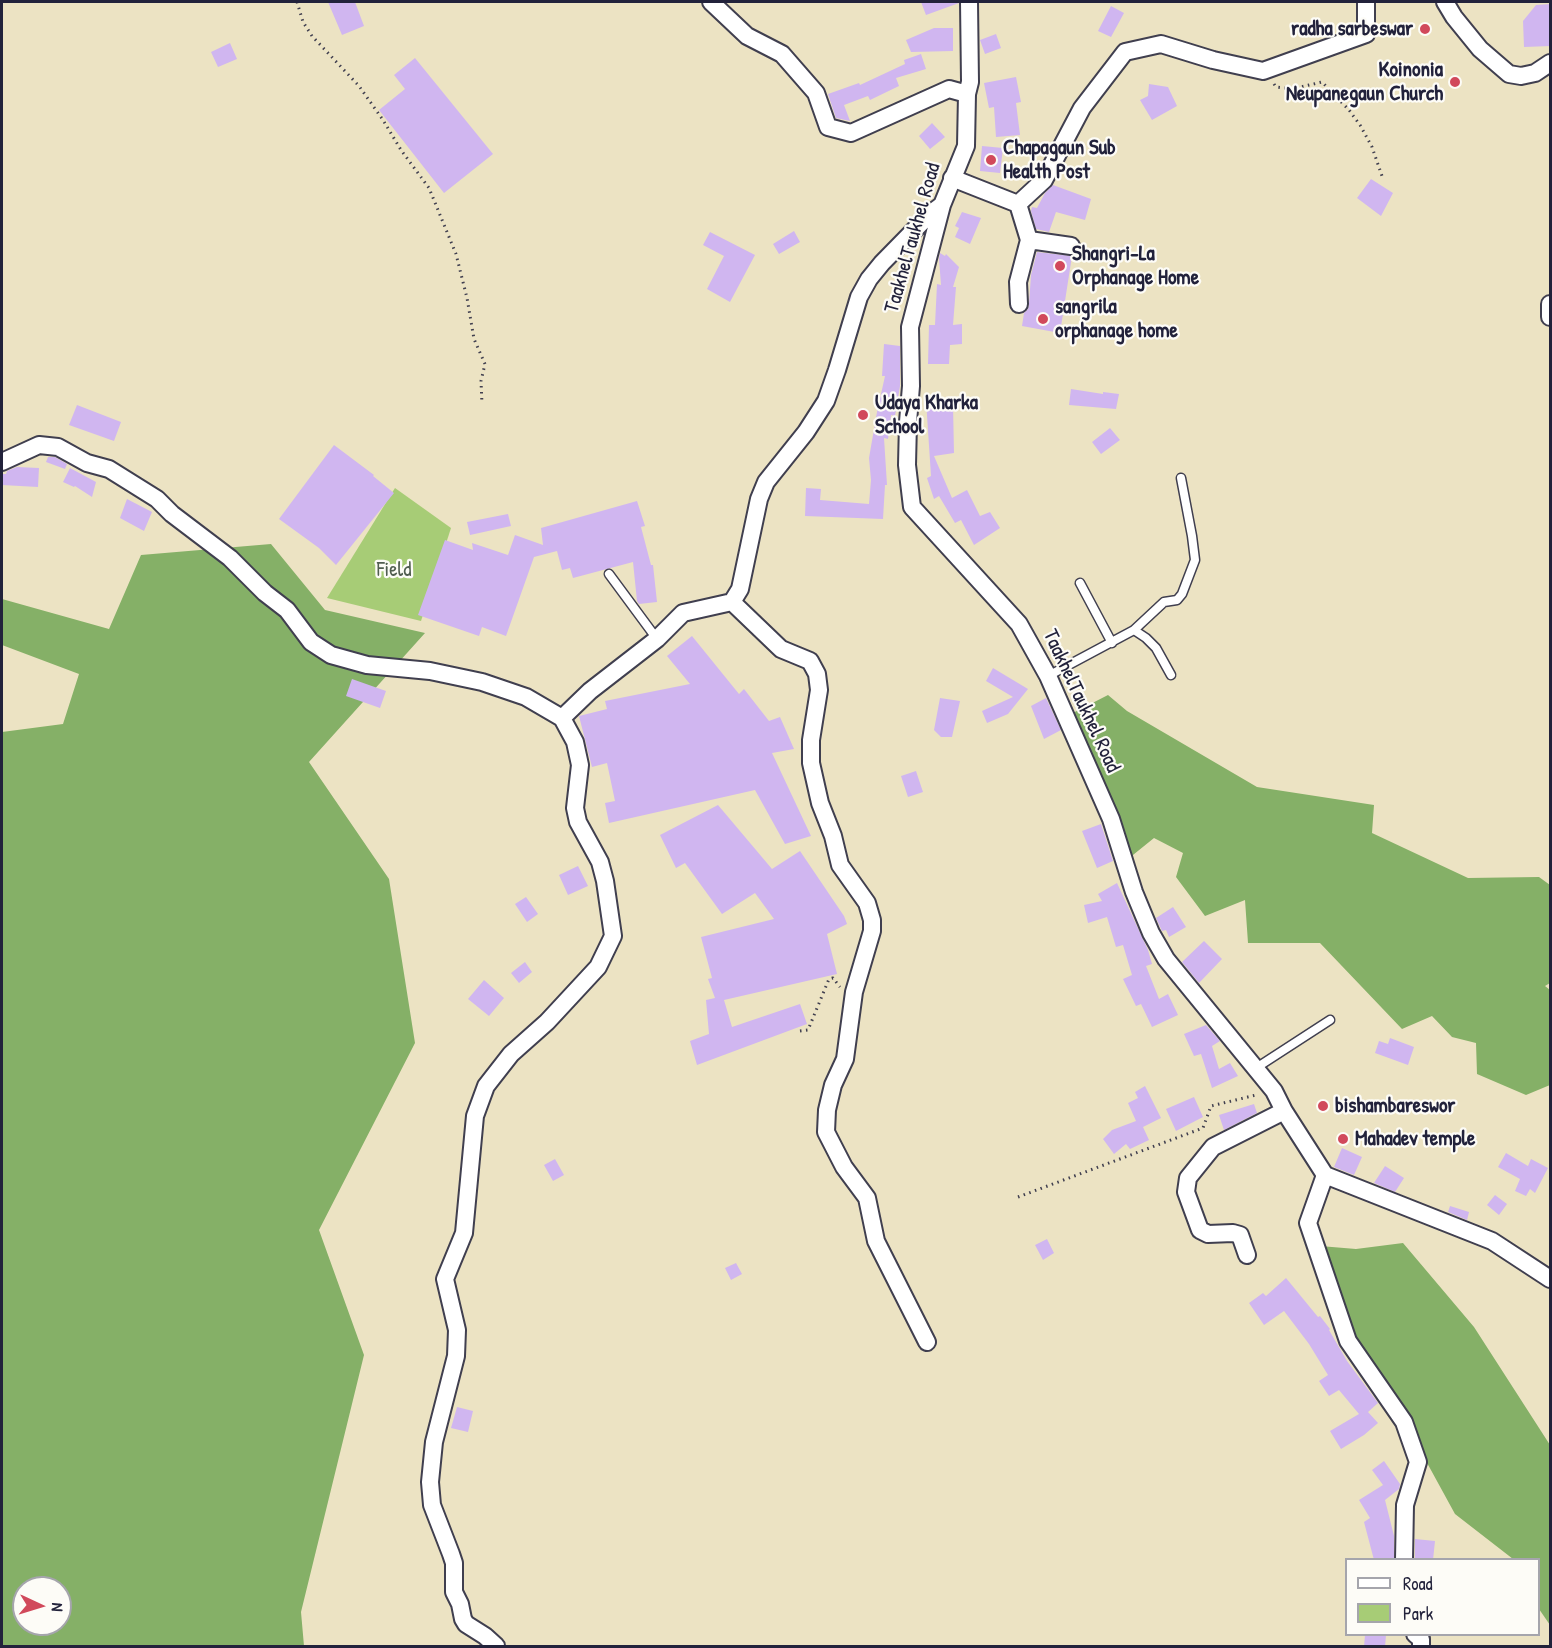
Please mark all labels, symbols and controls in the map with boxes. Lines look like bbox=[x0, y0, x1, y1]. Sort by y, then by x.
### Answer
place label: radha sarbeswar bbox=[1291, 16, 1413, 42]
marker: radha sarbeswar bbox=[1418, 22, 1432, 36]
place label: Koinonia Neupanegaun Church bbox=[1286, 57, 1443, 107]
marker: Koinonia Neupanegaun Church bbox=[1448, 75, 1462, 89]
place label: Chapagaun Sub Health Post bbox=[1003, 135, 1116, 185]
marker: Chapagaun Sub Health Post bbox=[984, 153, 998, 167]
street label: TaakhelTaukhel Road bbox=[880, 160, 946, 316]
place label: Shangri-La Orphanage Home bbox=[1072, 241, 1199, 291]
marker: Shangri-La Orphanage Home bbox=[1053, 259, 1067, 273]
place label: sangrila orphanage home bbox=[1055, 294, 1178, 344]
marker: sangrila orphanage home bbox=[1036, 312, 1050, 326]
place label: Udaya Kharka School bbox=[875, 390, 978, 440]
marker: Udaya Kharka School bbox=[856, 408, 870, 422]
park label: Field bbox=[377, 557, 411, 583]
street label: TaakhelTaukhel Road bbox=[1037, 625, 1125, 777]
place label: bishambareswor bbox=[1335, 1093, 1455, 1119]
marker: bishambareswor bbox=[1316, 1099, 1330, 1113]
place label: Mahadev temple bbox=[1355, 1126, 1475, 1152]
marker: Mahadev temple bbox=[1336, 1132, 1350, 1146]
legend bbox=[1345, 1558, 1540, 1636]
text: Road bbox=[1403, 1571, 1433, 1596]
north arrow bbox=[12, 1576, 72, 1636]
text: Park bbox=[1403, 1601, 1433, 1626]
text: N bbox=[47, 1602, 69, 1612]

